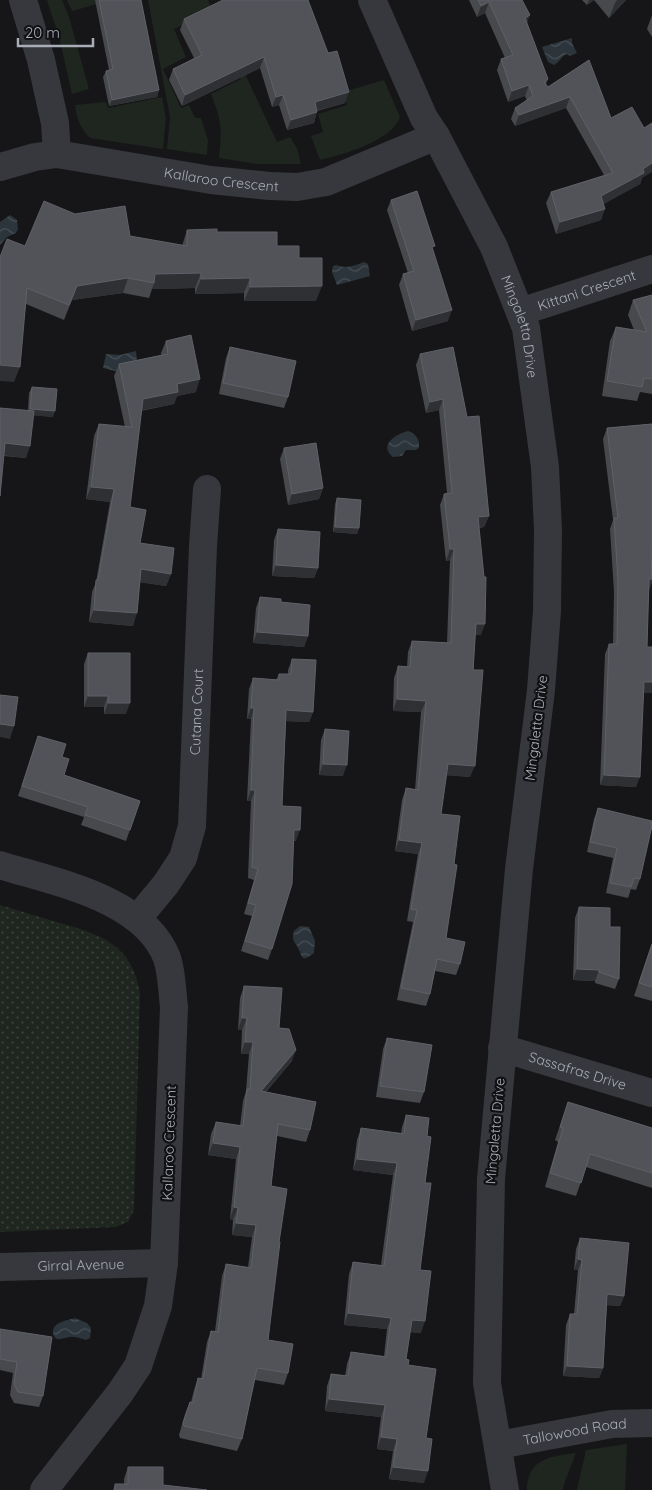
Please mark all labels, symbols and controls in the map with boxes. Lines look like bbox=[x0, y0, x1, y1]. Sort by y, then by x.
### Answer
scale bar bbox=[18, 15, 92, 47]
text: 20 m bbox=[25, 23, 60, 42]
street label: Kallaroo Crescent bbox=[163, 163, 279, 195]
street label: Kittani Crescent bbox=[535, 266, 638, 315]
street label: Mingaletta Drive bbox=[497, 273, 542, 379]
street label: Cutana Court bbox=[186, 668, 207, 755]
street label: Mingaletta Drive bbox=[521, 674, 551, 782]
street label: Sassafras Drive bbox=[527, 1048, 629, 1094]
street label: Mingaletta Drive bbox=[481, 1077, 509, 1185]
street label: Kallaroo Crescent bbox=[158, 1085, 180, 1201]
street label: Girral Avenue bbox=[37, 1255, 125, 1275]
street label: Tallowood Road bbox=[522, 1415, 627, 1449]

